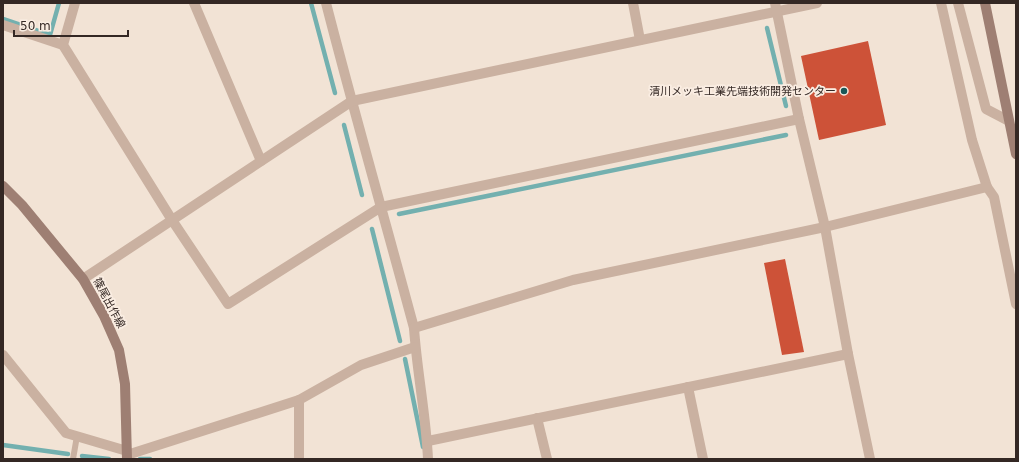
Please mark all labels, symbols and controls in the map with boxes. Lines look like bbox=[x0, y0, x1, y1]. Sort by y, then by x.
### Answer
scale bar bbox=[14, 12, 128, 38]
text: 50 m bbox=[20, 19, 51, 33]
place label: 清川メッキ工業先端技術開発センター bbox=[649, 85, 836, 98]
marker: 清川メッキ工業先端技術開発センター bbox=[839, 86, 849, 96]
street label: 篠尾出作線 bbox=[90, 276, 128, 330]

